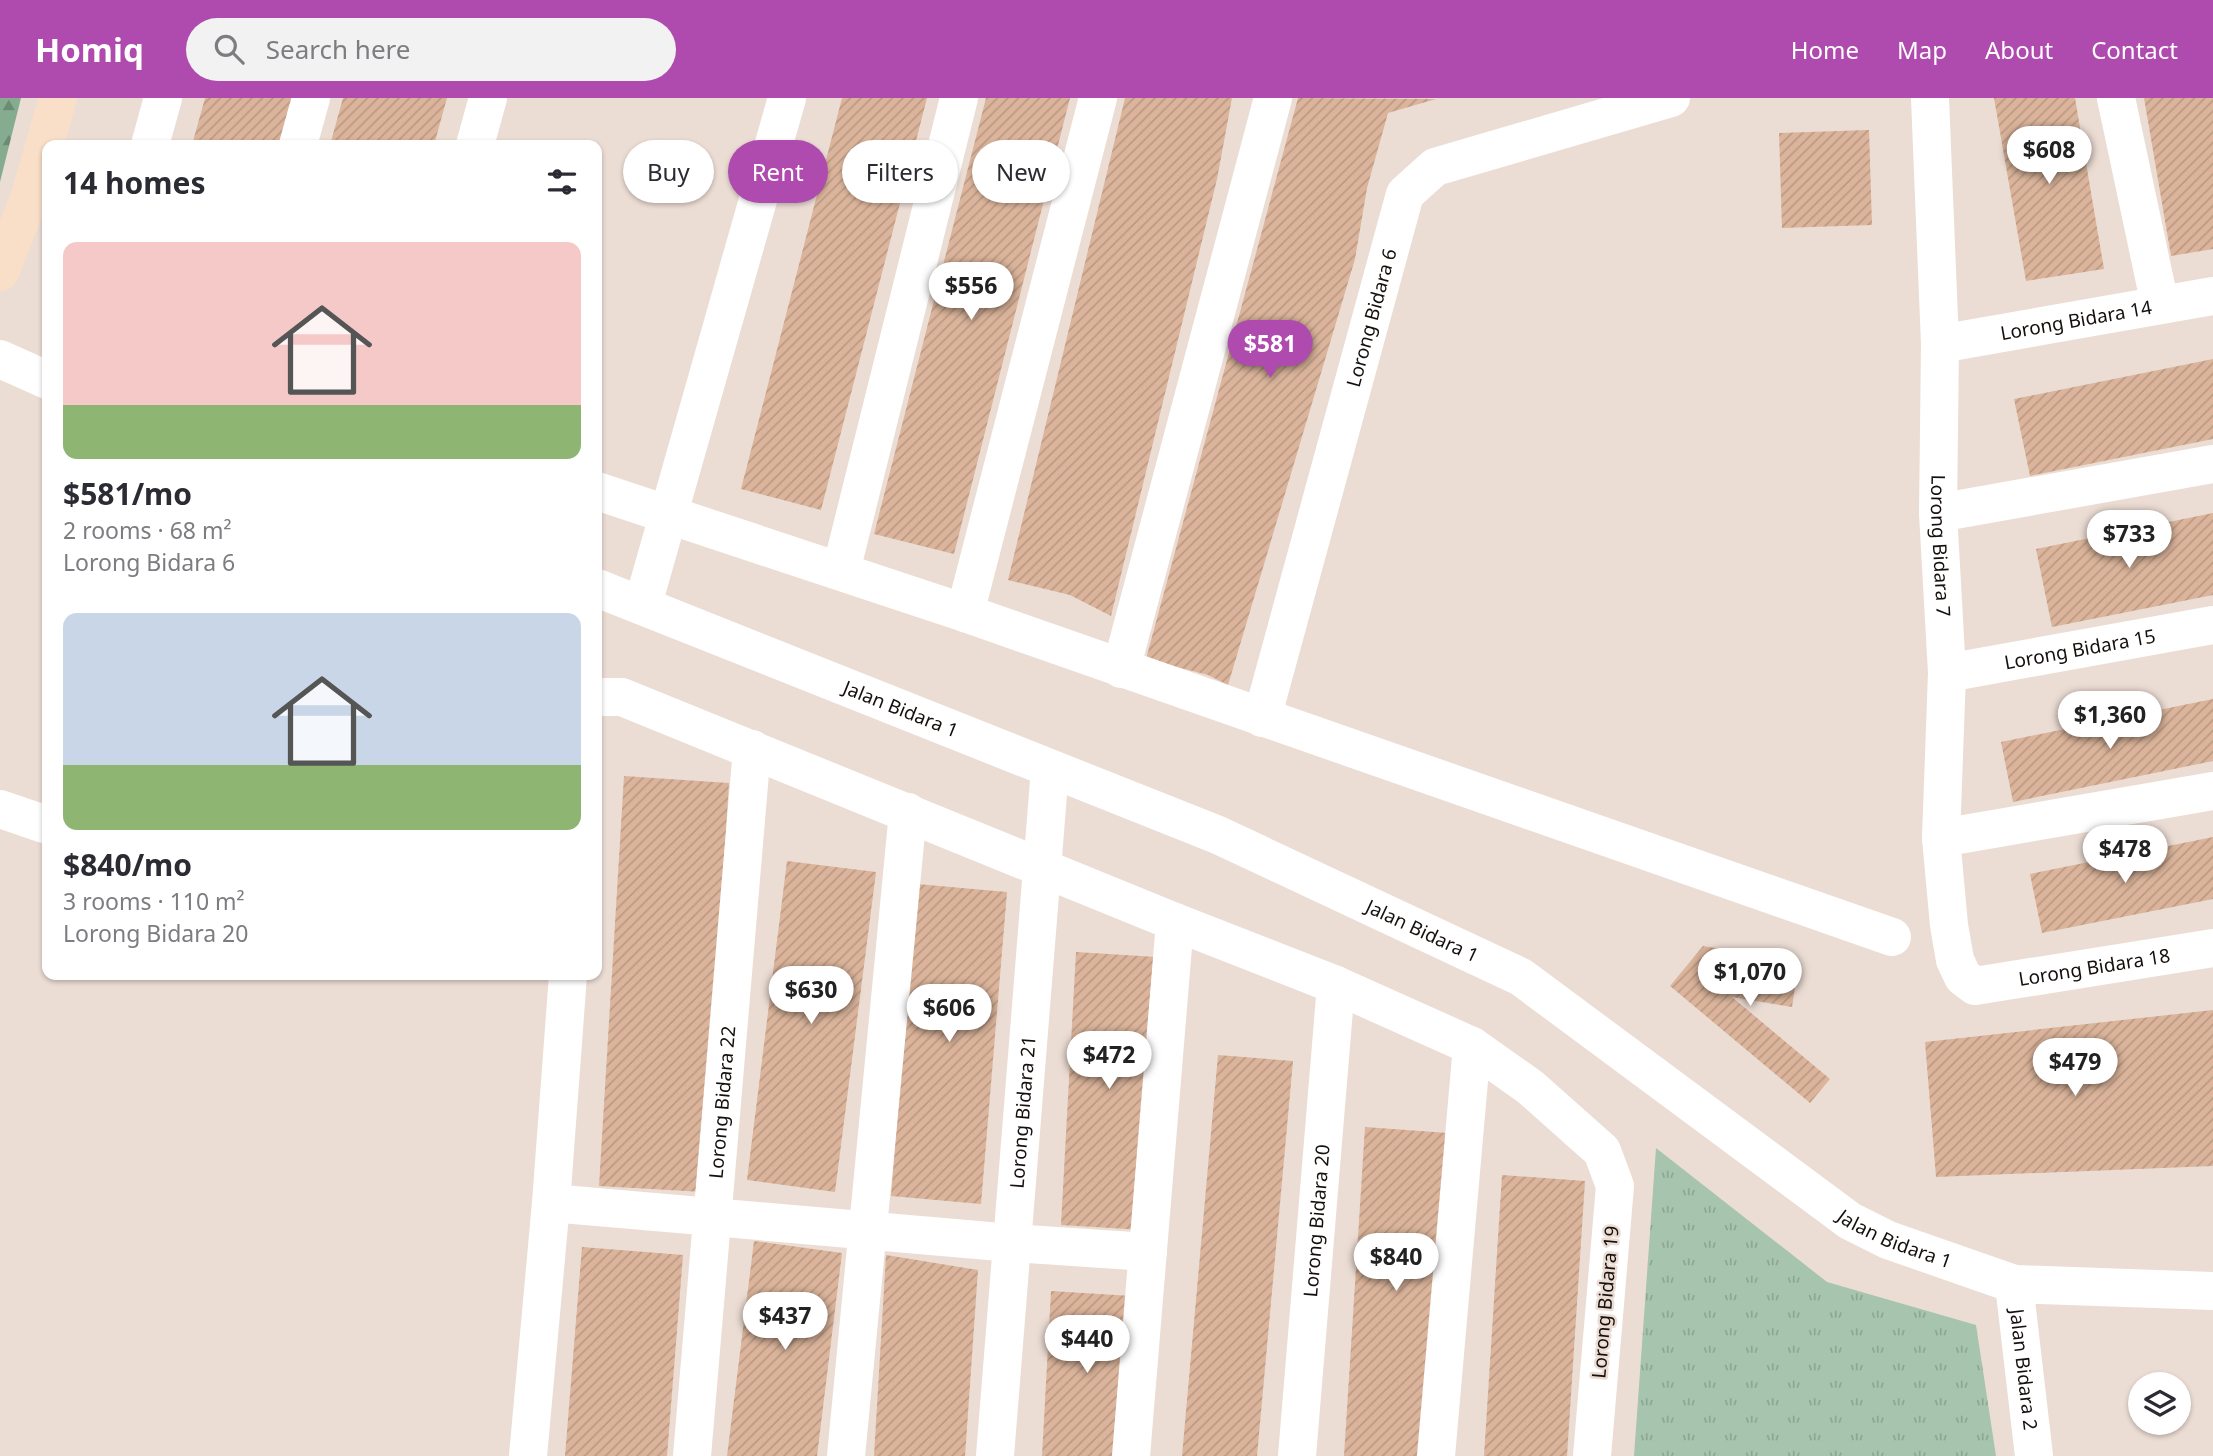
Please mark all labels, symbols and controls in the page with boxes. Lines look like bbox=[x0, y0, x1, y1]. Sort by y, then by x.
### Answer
search box bbox=[186, 18, 676, 81]
text: Homiq bbox=[35, 27, 144, 72]
icon: search bbox=[210, 30, 248, 68]
text: Search here bbox=[266, 31, 410, 67]
text: Home bbox=[1791, 33, 1859, 66]
text: Map bbox=[1897, 33, 1947, 66]
text: About bbox=[1985, 33, 2053, 66]
text: Contact bbox=[2091, 33, 2178, 66]
pin: $608 bbox=[2008, 126, 2090, 186]
text: $608 bbox=[2023, 133, 2075, 165]
chip: Buy bbox=[623, 140, 714, 203]
chip: Rent bbox=[728, 140, 828, 203]
chip: Filters bbox=[842, 140, 958, 203]
chip: New bbox=[972, 140, 1070, 203]
text: 14 homes bbox=[63, 162, 206, 203]
icon: filters bbox=[543, 163, 581, 201]
street label: Lorong Bidara 6 bbox=[1340, 246, 1403, 390]
pin: $556 bbox=[930, 262, 1012, 322]
text: $556 bbox=[945, 269, 997, 301]
icon: home bbox=[259, 287, 385, 413]
street label: Lorong Bidara 14 bbox=[1998, 294, 2154, 346]
pin: $581 bbox=[1229, 320, 1311, 380]
text: $581 bbox=[1244, 327, 1296, 359]
text: $581/mo bbox=[63, 473, 192, 514]
street label: Lorong Bidara 7 bbox=[1925, 474, 1957, 618]
pin: $733 bbox=[2088, 510, 2170, 570]
text: 2 rooms · 68 m² bbox=[63, 514, 232, 546]
text: $733 bbox=[2103, 517, 2155, 549]
text: Lorong Bidara 6 bbox=[63, 546, 235, 578]
street label: Lorong Bidara 15 bbox=[2002, 623, 2158, 675]
icon: home bbox=[259, 658, 385, 784]
street label: Jalan Bidara 1 bbox=[838, 674, 962, 743]
pin: $1,360 bbox=[2053, 692, 2167, 751]
text: $1,360 bbox=[2074, 698, 2146, 730]
pin: $478 bbox=[2084, 826, 2166, 885]
text: $478 bbox=[2099, 832, 2151, 864]
text: $840/mo bbox=[63, 844, 192, 885]
text: 3 rooms · 110 m² bbox=[63, 885, 245, 917]
street label: Jalan Bidara 1 bbox=[1360, 892, 1483, 968]
text: Lorong Bidara 20 bbox=[63, 917, 248, 949]
street label: Lorong Bidara 18 bbox=[2017, 942, 2172, 992]
pin: $1,070 bbox=[1693, 948, 1807, 1008]
text: $1,070 bbox=[1714, 955, 1786, 987]
pin: $630 bbox=[770, 967, 852, 1026]
text: $630 bbox=[785, 973, 837, 1005]
pin: $606 bbox=[908, 984, 990, 1044]
text: $606 bbox=[923, 991, 975, 1023]
street label: Lorong Bidara 22 bbox=[703, 1025, 741, 1180]
pin: $472 bbox=[1068, 1032, 1150, 1091]
street label: Lorong Bidara 21 bbox=[1003, 1035, 1042, 1190]
text: $472 bbox=[1083, 1038, 1135, 1070]
pin: $479 bbox=[2034, 1038, 2116, 1098]
text: $479 bbox=[2049, 1045, 2101, 1077]
street label: Lorong Bidara 20 bbox=[1297, 1143, 1336, 1298]
street label: Jalan Bidara 1 bbox=[1831, 1202, 1955, 1274]
street label: Lorong Bidara 19 bbox=[1585, 1225, 1625, 1379]
pin: $840 bbox=[1355, 1234, 1437, 1293]
text: $840 bbox=[1370, 1240, 1422, 1272]
pin: $437 bbox=[744, 1292, 826, 1352]
text: $437 bbox=[759, 1299, 811, 1331]
street label: Jalan Bidara 2 bbox=[2004, 1305, 2044, 1431]
pin: $440 bbox=[1046, 1316, 1128, 1375]
text: $440 bbox=[1061, 1322, 1113, 1354]
map controls bbox=[2128, 1372, 2191, 1435]
button: layers bbox=[2128, 1372, 2191, 1435]

